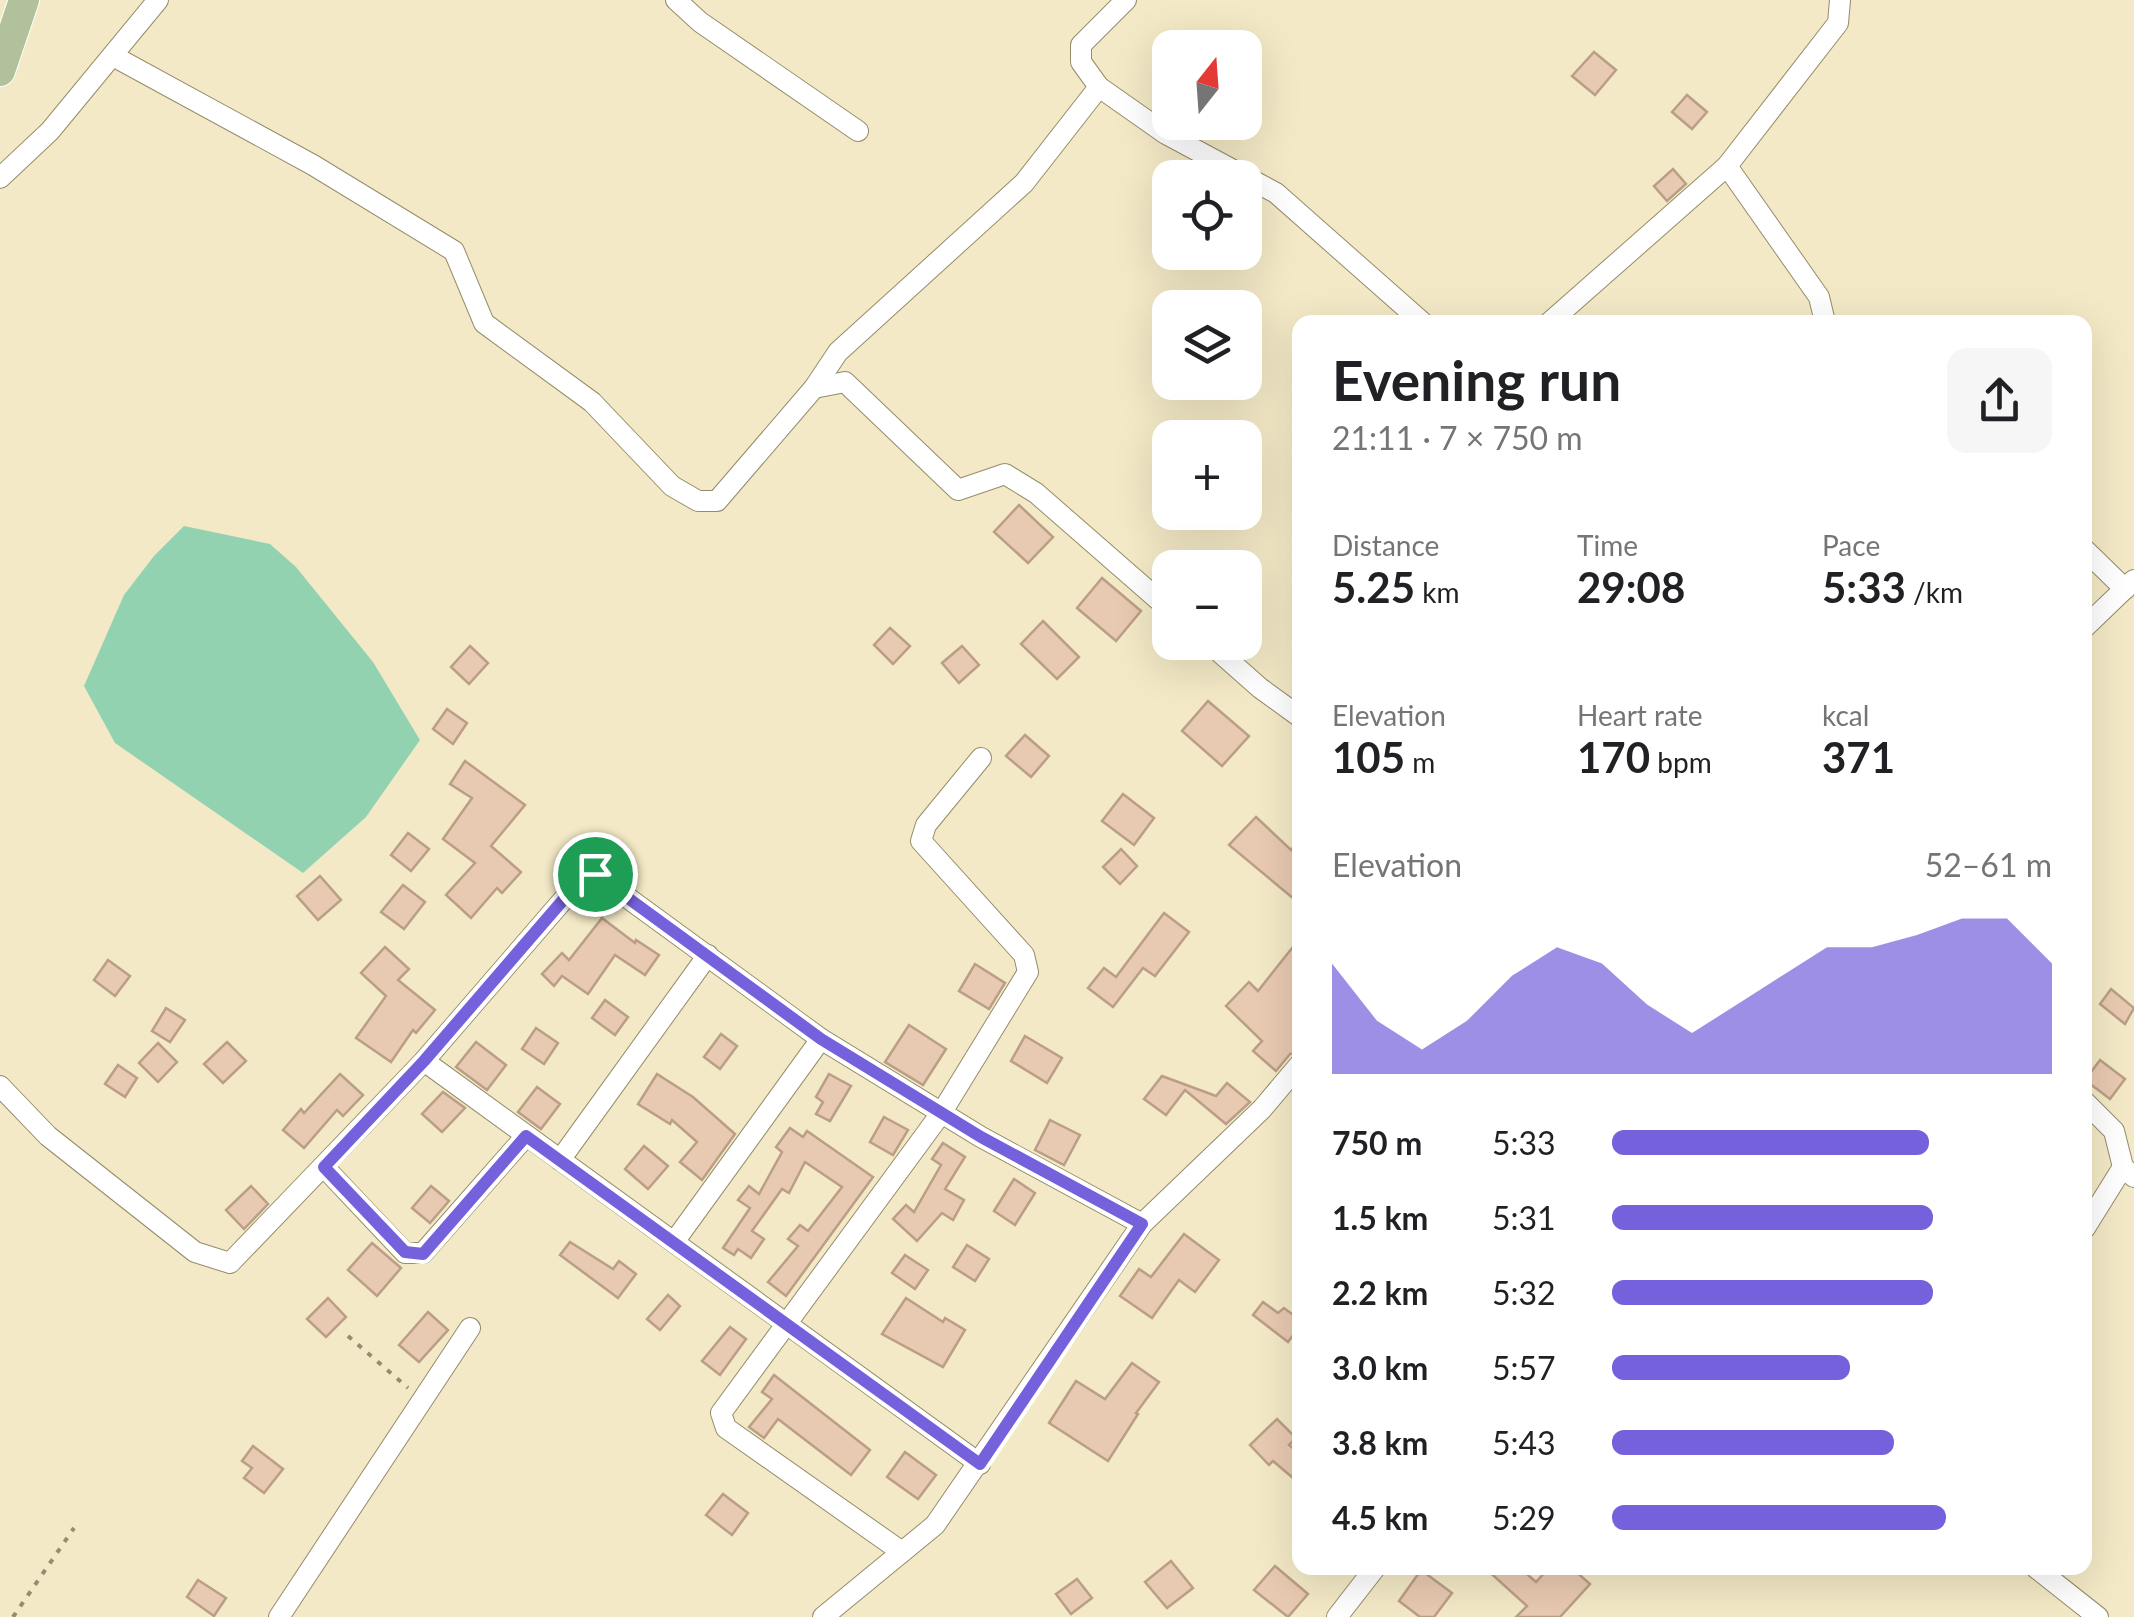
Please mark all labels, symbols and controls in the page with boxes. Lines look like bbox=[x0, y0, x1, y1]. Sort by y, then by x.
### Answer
north arrow bbox=[1152, 30, 1262, 140]
map controls bbox=[1152, 30, 1262, 660]
button: locate bbox=[1152, 160, 1262, 270]
button: layers bbox=[1152, 290, 1262, 400]
text: Evening run bbox=[1332, 347, 1621, 413]
button: share bbox=[1947, 348, 2052, 453]
text: 21:11 · 7 × 750 m bbox=[1332, 418, 1583, 457]
button: + bbox=[1152, 420, 1262, 530]
text: Distance bbox=[1332, 528, 1439, 562]
text: Time bbox=[1577, 528, 1638, 562]
text: Pace bbox=[1822, 528, 1880, 562]
button: − bbox=[1152, 550, 1262, 660]
text: 5.25 bbox=[1332, 562, 1415, 612]
text: 29:08 bbox=[1577, 562, 1685, 612]
text: 5:33 bbox=[1822, 562, 1906, 612]
text: km bbox=[1415, 575, 1459, 609]
text: /km bbox=[1906, 575, 1963, 609]
text: Elevation bbox=[1332, 698, 1446, 732]
text: Heart rate bbox=[1577, 698, 1703, 732]
text: kcal bbox=[1822, 698, 1869, 732]
text: 105 bbox=[1332, 732, 1405, 782]
text: 170 bbox=[1577, 732, 1650, 782]
text: 371 bbox=[1822, 732, 1895, 782]
text: m bbox=[1405, 745, 1435, 779]
text: bpm bbox=[1650, 745, 1712, 779]
pin bbox=[553, 832, 638, 917]
text: Elevation bbox=[1332, 845, 1462, 884]
text: 52–61 m bbox=[1925, 845, 2052, 884]
icon: arrive bbox=[568, 847, 623, 902]
text: 750 m bbox=[1332, 1123, 1422, 1162]
text: 5:33 bbox=[1492, 1123, 1556, 1162]
text: 1.5 km bbox=[1332, 1198, 1428, 1237]
text: 5:31 bbox=[1492, 1198, 1556, 1237]
text: 2.2 km bbox=[1332, 1273, 1428, 1312]
text: 5:32 bbox=[1492, 1273, 1556, 1312]
text: 3.0 km bbox=[1332, 1348, 1428, 1387]
text: 5:57 bbox=[1492, 1348, 1556, 1387]
text: 3.8 km bbox=[1332, 1423, 1428, 1462]
text: 5:43 bbox=[1492, 1423, 1556, 1462]
text: 4.5 km bbox=[1332, 1498, 1428, 1537]
text: 5:29 bbox=[1492, 1498, 1556, 1537]

